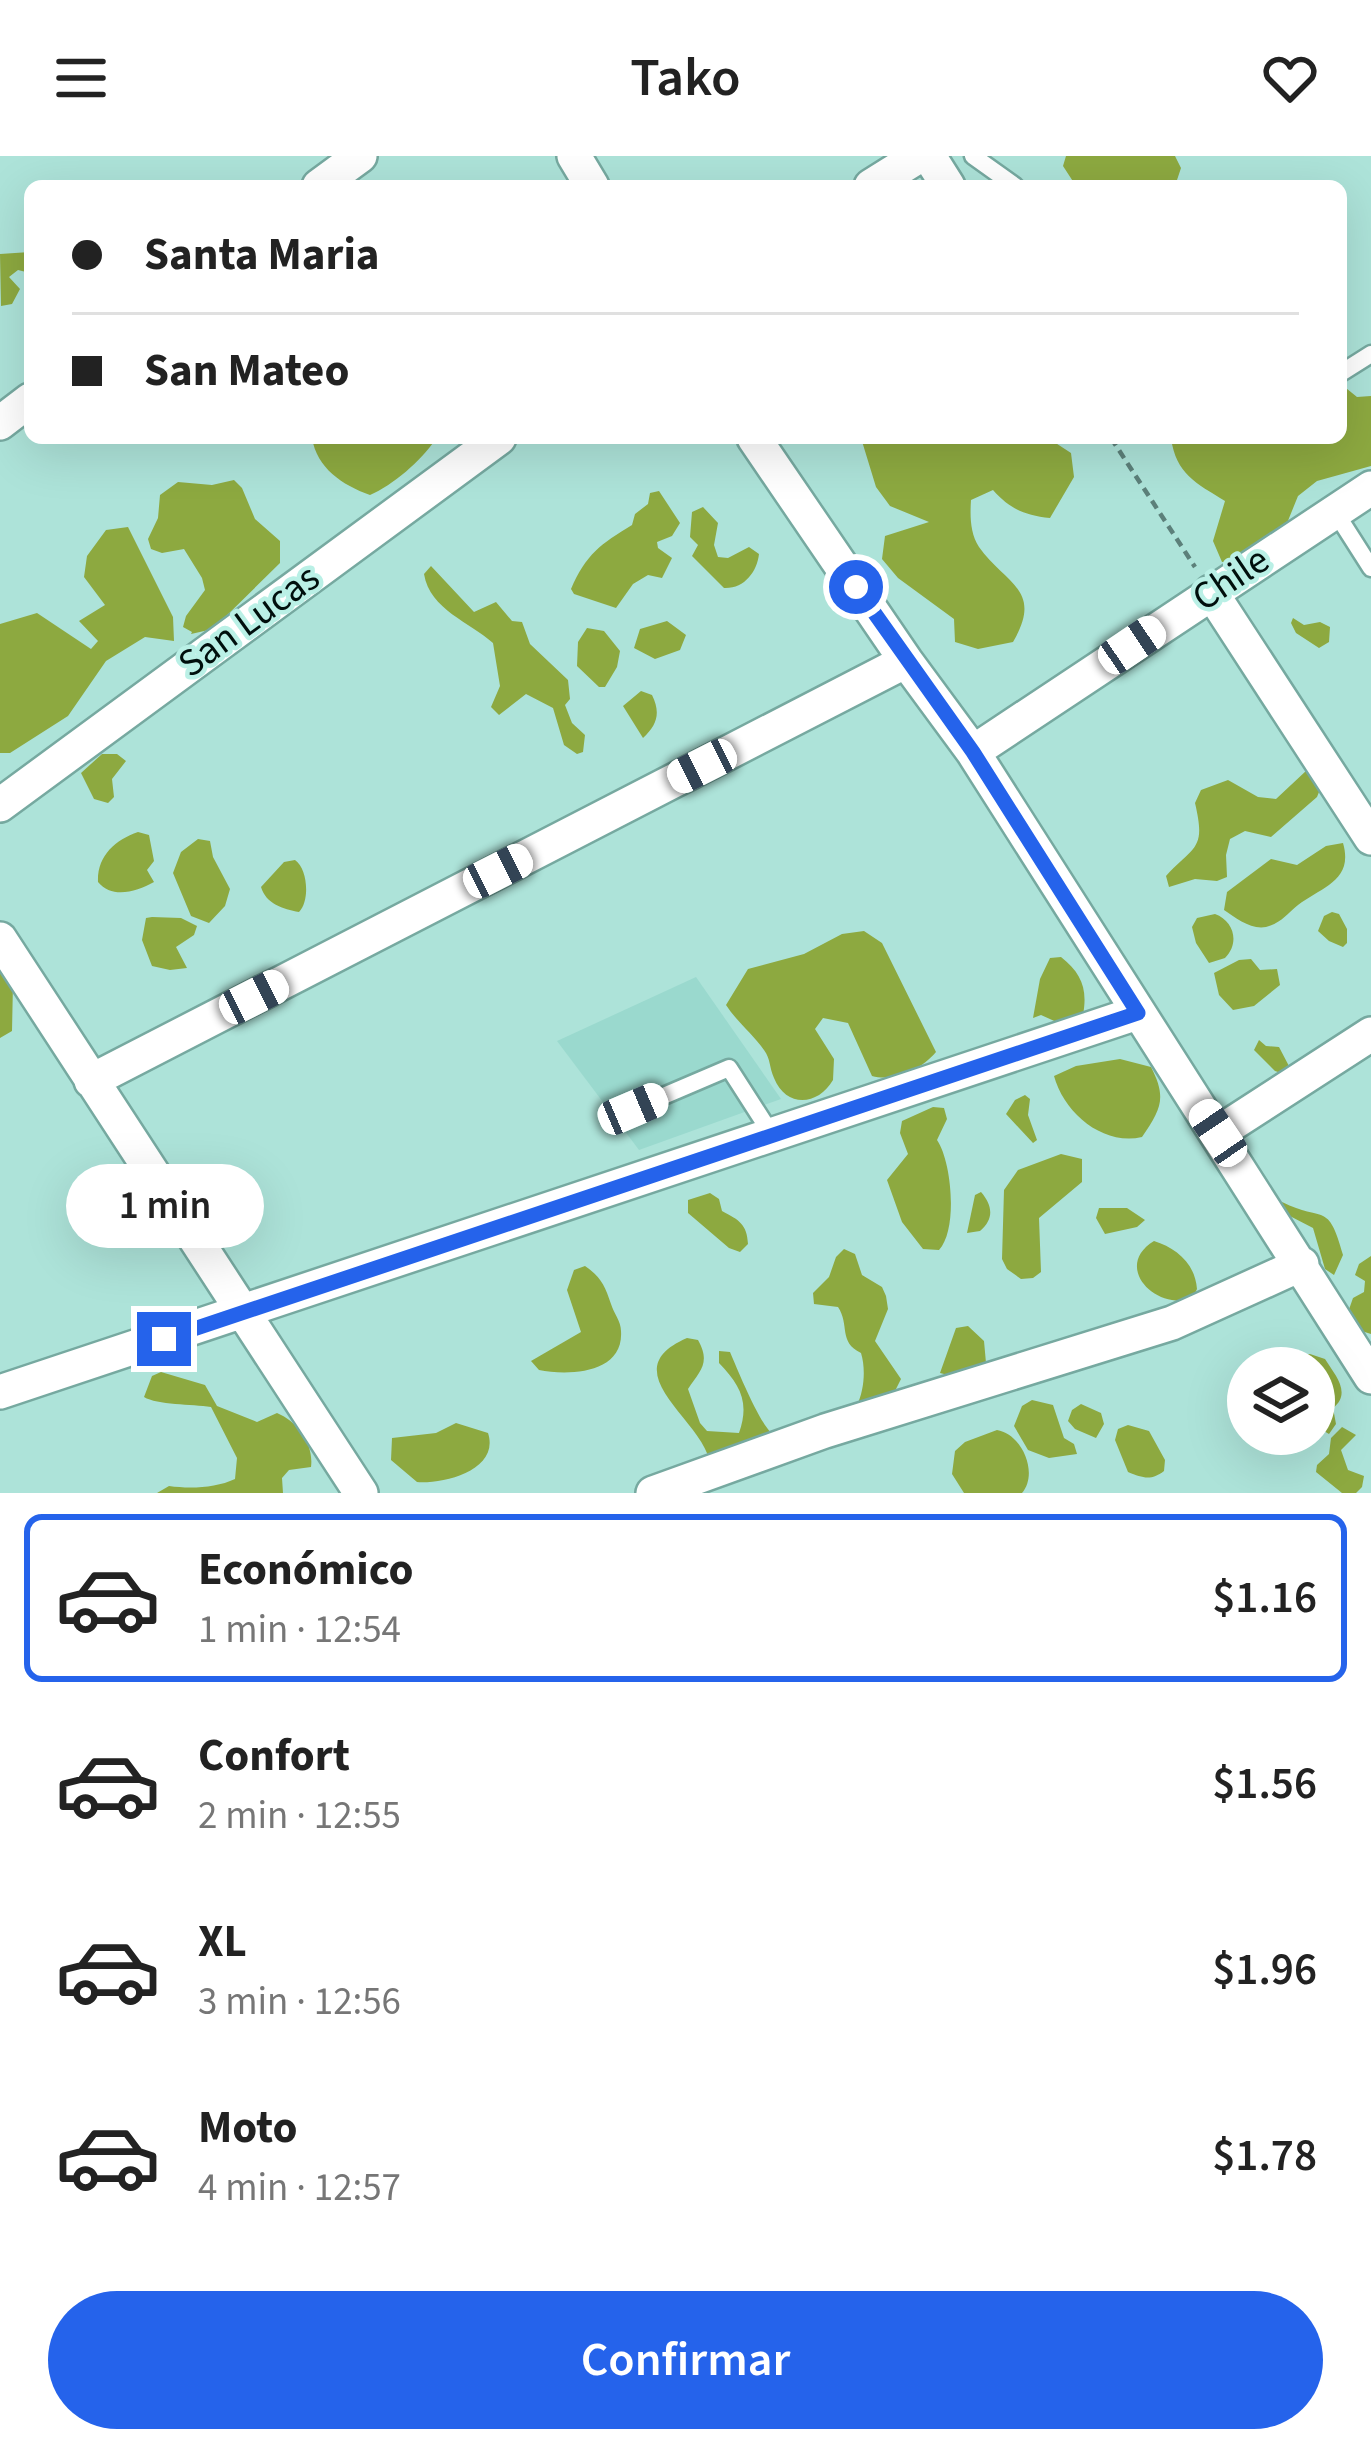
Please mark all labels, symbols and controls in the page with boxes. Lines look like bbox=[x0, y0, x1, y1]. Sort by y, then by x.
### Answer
text: Tako bbox=[630, 40, 741, 117]
icon: menu bbox=[48, 45, 114, 111]
icon: heart bbox=[1257, 45, 1323, 111]
text: Santa Maria bbox=[144, 223, 380, 287]
text: San Mateo bbox=[144, 339, 349, 403]
street label: Chile bbox=[1181, 533, 1281, 625]
street label: San Lucas bbox=[167, 551, 331, 691]
route start bbox=[829, 560, 883, 614]
car bbox=[1092, 610, 1172, 680]
car bbox=[662, 734, 742, 798]
car bbox=[458, 839, 538, 903]
car bbox=[214, 965, 294, 1029]
car bbox=[593, 1078, 673, 1140]
car bbox=[1183, 1093, 1253, 1173]
callout: 1 min bbox=[65, 1165, 263, 1249]
text: 1 min bbox=[119, 1178, 211, 1234]
route end bbox=[137, 1312, 191, 1366]
map controls bbox=[1227, 1347, 1335, 1455]
button: layers bbox=[1227, 1347, 1335, 1455]
text: Económico bbox=[198, 1538, 414, 1602]
icon: car bbox=[54, 1544, 162, 1652]
text: $1.16 bbox=[1212, 1566, 1317, 1630]
text: 1 min · 12:54 bbox=[198, 1602, 401, 1658]
text: Confort bbox=[198, 1724, 350, 1788]
icon: car bbox=[54, 1730, 162, 1838]
text: $1.56 bbox=[1212, 1752, 1317, 1816]
text: 2 min · 12:55 bbox=[198, 1788, 401, 1844]
text: XL bbox=[198, 1910, 247, 1974]
icon: car bbox=[54, 1916, 162, 2024]
text: $1.96 bbox=[1212, 1938, 1317, 2002]
text: 3 min · 12:56 bbox=[198, 1974, 401, 2030]
text: Moto bbox=[198, 2096, 297, 2160]
icon: car bbox=[54, 2102, 162, 2210]
text: $1.78 bbox=[1212, 2124, 1317, 2188]
text: 4 min · 12:57 bbox=[198, 2160, 401, 2216]
button: Confirmar bbox=[48, 2291, 1323, 2429]

